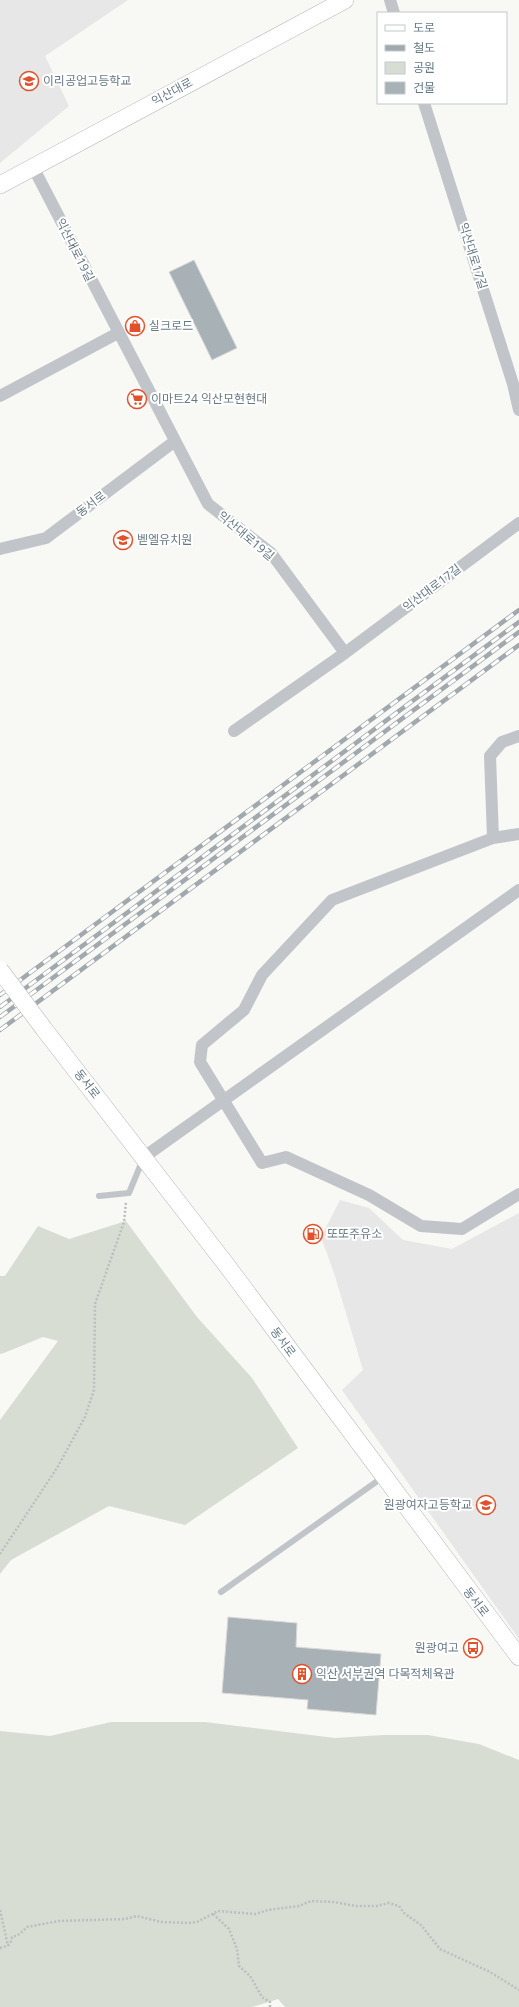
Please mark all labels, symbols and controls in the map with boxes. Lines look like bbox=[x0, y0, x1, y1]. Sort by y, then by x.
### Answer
legend bbox=[377, 12, 507, 104]
text: 도로 bbox=[413, 19, 435, 36]
text: 철도 bbox=[413, 39, 435, 56]
text: 공원 bbox=[413, 59, 435, 76]
school or university icon: 이리공업고등학교 bbox=[18, 70, 40, 92]
place label: 이리공업고등학교 bbox=[43, 72, 131, 89]
street label: 익산대로 bbox=[148, 74, 195, 109]
text: 건물 bbox=[413, 79, 435, 96]
street label: 익산대로19길 bbox=[52, 215, 99, 284]
street label: 익산대로17길 bbox=[455, 220, 492, 291]
shop icon: 실크로드 bbox=[124, 315, 146, 337]
place label: 실크로드 bbox=[149, 317, 193, 334]
supermarket icon: 이마트24 익산모현현대 bbox=[126, 388, 148, 410]
place label: 이마트24 익산모현현대 bbox=[151, 390, 267, 407]
street label: 동서로 bbox=[72, 487, 109, 520]
street label: 익산대로19길 bbox=[214, 507, 278, 564]
school or university icon: 벧엘유치원 bbox=[112, 529, 134, 551]
place label: 벧엘유치원 bbox=[137, 531, 192, 548]
street label: 익산대로17길 bbox=[399, 560, 464, 615]
street label: 동서로 bbox=[70, 1065, 104, 1102]
fuel station icon: 또또주유소 bbox=[302, 1223, 324, 1245]
place label: 또또주유소 bbox=[327, 1225, 382, 1242]
street label: 동서로 bbox=[267, 1323, 300, 1360]
school or university icon: 원광여자고등학교 bbox=[475, 1494, 497, 1516]
place label: 원광여자고등학교 bbox=[384, 1496, 472, 1513]
street label: 동서로 bbox=[460, 1583, 493, 1620]
bus stop icon: 원광여고 bbox=[462, 1637, 484, 1659]
place label: 원광여고 bbox=[415, 1639, 459, 1656]
building icon: 익산 서부권역 다목적체육관 bbox=[291, 1663, 313, 1685]
place label: 익산 서부권역 다목적체육관 bbox=[316, 1665, 455, 1682]

